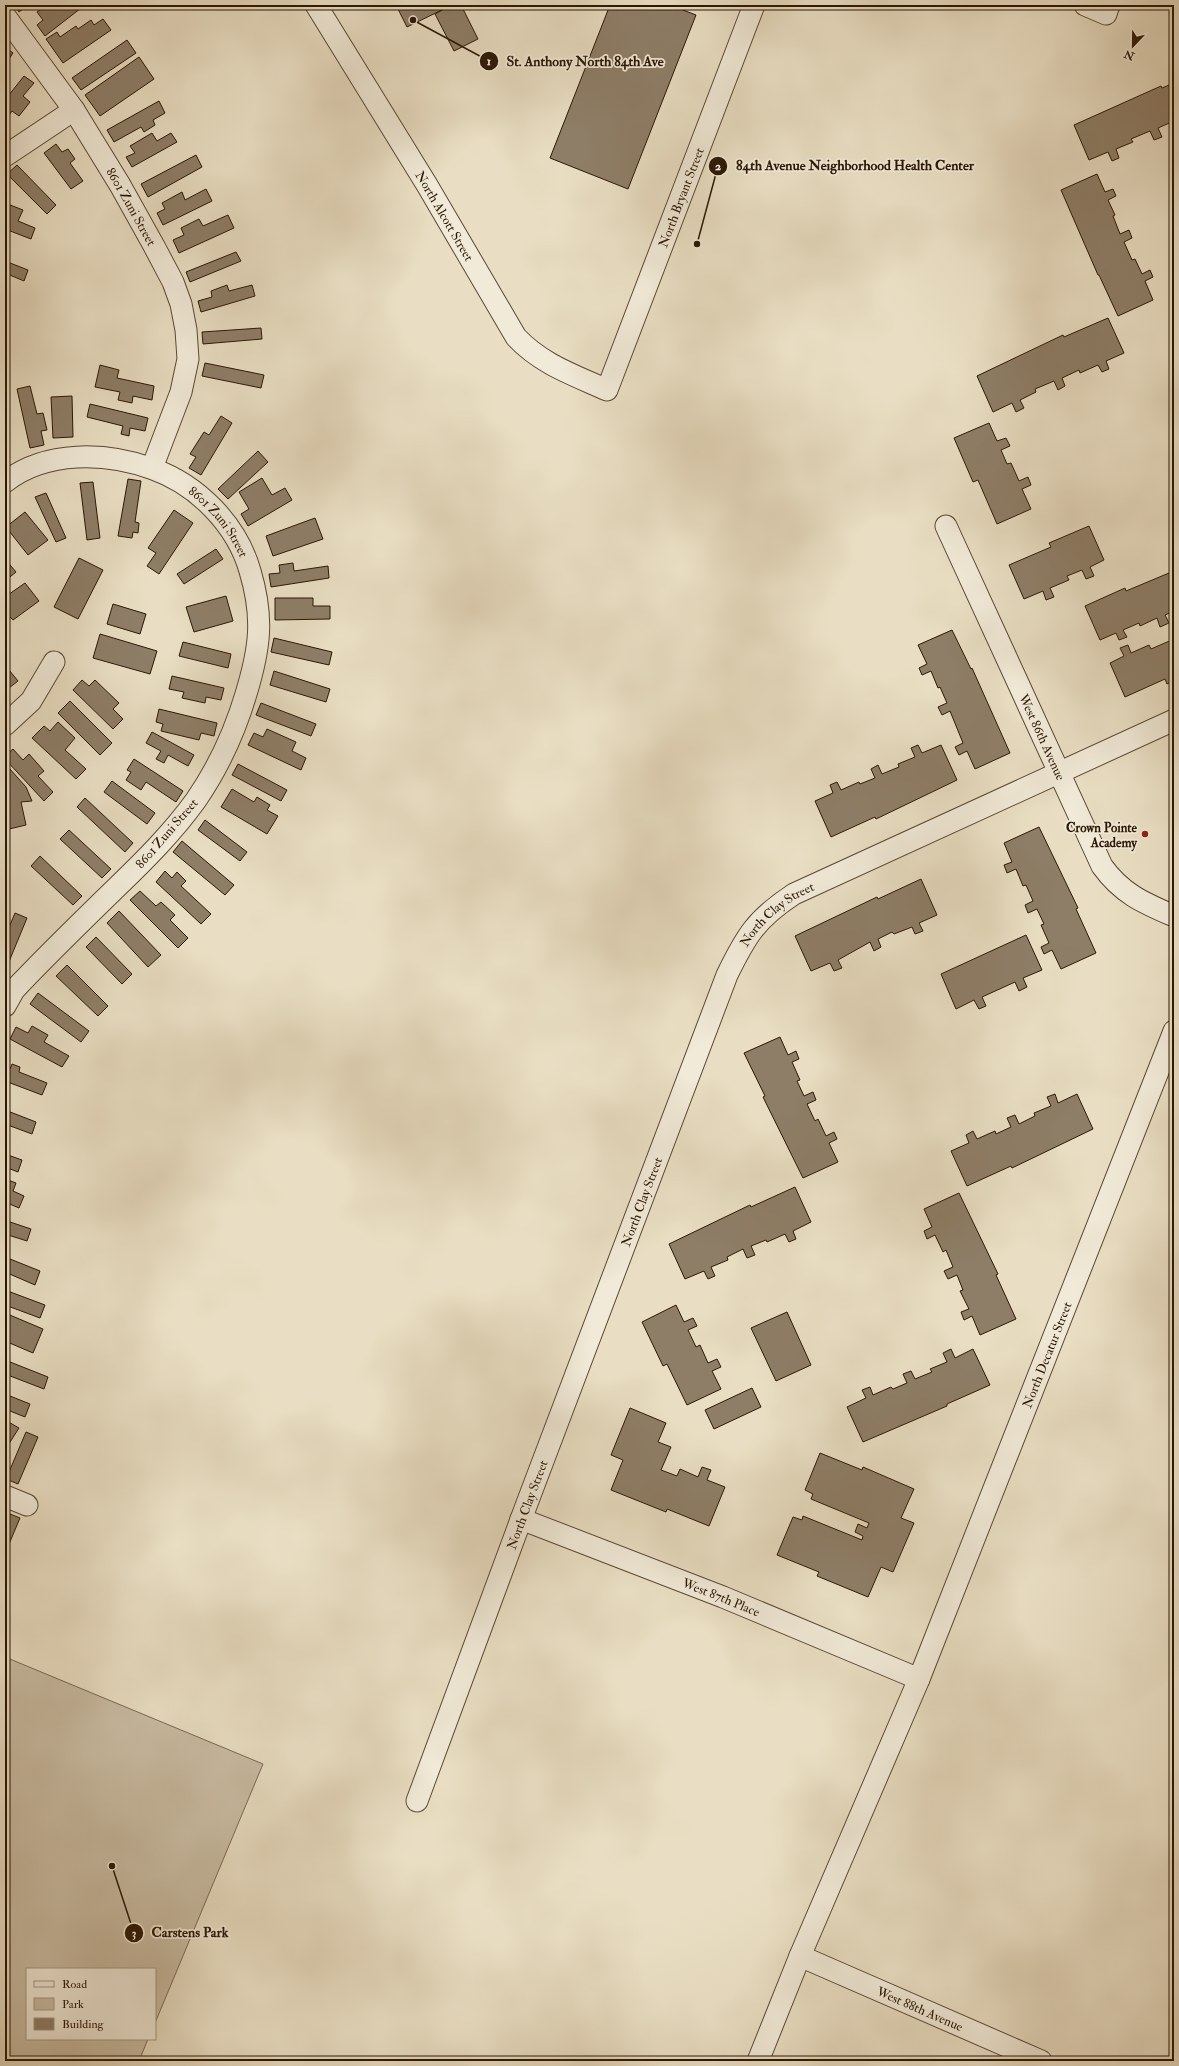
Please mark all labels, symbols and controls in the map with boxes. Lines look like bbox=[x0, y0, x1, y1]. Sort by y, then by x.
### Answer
north arrow bbox=[1113, 26, 1153, 66]
text: N bbox=[1121, 47, 1137, 63]
callout: St. Anthony North 84th Ave bbox=[479, 48, 672, 74]
text: St. Anthony North 84th Ave bbox=[506, 53, 664, 71]
text: 1 bbox=[487, 54, 491, 69]
street label: North Bryant Street bbox=[655, 146, 708, 250]
callout: 84th Avenue Neighborhood Health Center bbox=[708, 153, 981, 179]
text: 84th Avenue Neighborhood Health Center bbox=[736, 157, 975, 175]
text: 2 bbox=[715, 159, 721, 174]
street label: 8601 Zuni Street bbox=[102, 165, 159, 249]
street label: North Alcott Street bbox=[411, 168, 477, 264]
street label: 8601 Zuni Street bbox=[185, 483, 251, 560]
street label: West 86th Avenue bbox=[1015, 691, 1069, 783]
street label: 8601 Zuni Street bbox=[132, 795, 201, 872]
place label: Crown Pointe Academy bbox=[1066, 820, 1138, 852]
marker: Crown Pointe Academy bbox=[1140, 829, 1150, 839]
street label: North Clay Street bbox=[737, 879, 817, 950]
street label: North Clay Street bbox=[618, 1155, 666, 1249]
street label: North Decatur Street bbox=[1019, 1300, 1076, 1411]
street label: North Clay Street bbox=[504, 1458, 552, 1552]
street label: West 87th Place bbox=[679, 1575, 763, 1621]
callout: Carstens Park bbox=[124, 1920, 237, 1946]
text: Carstens Park bbox=[152, 1924, 229, 1941]
text: 3 bbox=[132, 1926, 137, 1941]
legend bbox=[26, 1968, 156, 2040]
text: Road bbox=[62, 1977, 87, 1992]
street label: West 88th Avenue bbox=[873, 1983, 966, 2035]
text: Park bbox=[62, 1997, 84, 2012]
text: Building bbox=[62, 2017, 105, 2032]

